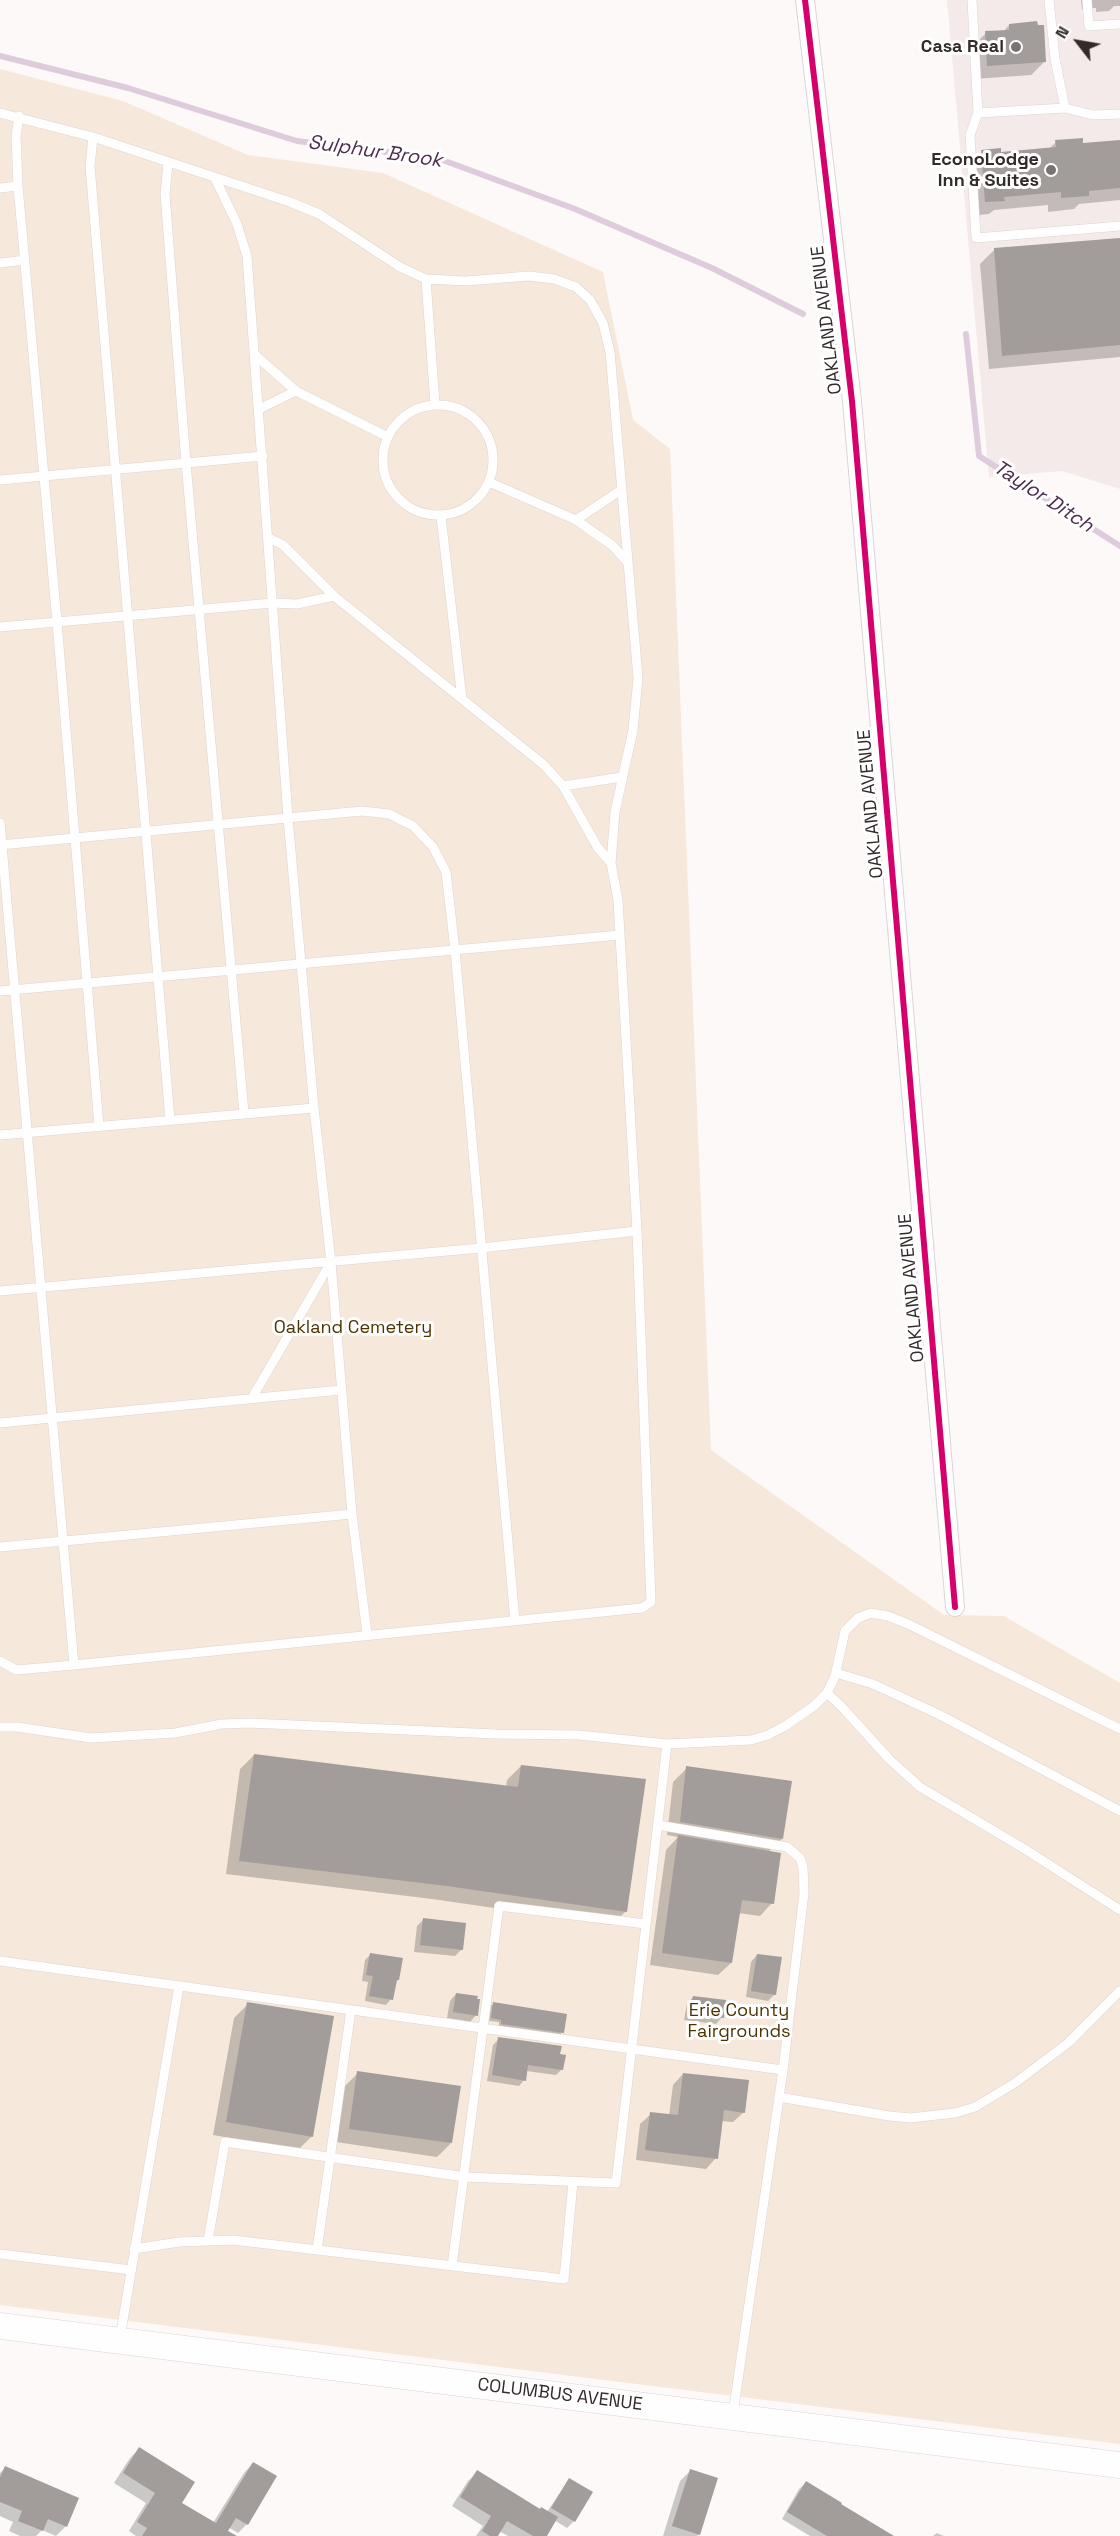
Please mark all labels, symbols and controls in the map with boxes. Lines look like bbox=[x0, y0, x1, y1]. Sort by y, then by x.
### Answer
north arrow bbox=[1048, 12, 1108, 72]
text: N bbox=[1050, 22, 1074, 42]
place label: Casa Real bbox=[921, 36, 1004, 58]
marker: Casa Real bbox=[1009, 40, 1023, 54]
water label: Sulphur Brook bbox=[306, 131, 444, 173]
place label: EconoLodge Inn & Suites bbox=[931, 149, 1039, 192]
marker: EconoLodge Inn & Suites bbox=[1044, 163, 1058, 177]
street label: OAKLAND AVENUE bbox=[807, 244, 847, 396]
water label: Taylor Ditch bbox=[988, 456, 1098, 538]
street label: OAKLAND AVENUE bbox=[854, 729, 888, 879]
street label: OAKLAND AVENUE bbox=[895, 1213, 929, 1363]
park label: Oakland Cemetery bbox=[274, 1317, 432, 1339]
park label: Erie County Fairgrounds bbox=[687, 2000, 791, 2042]
street label: COLUMBUS AVENUE bbox=[476, 2374, 644, 2416]

